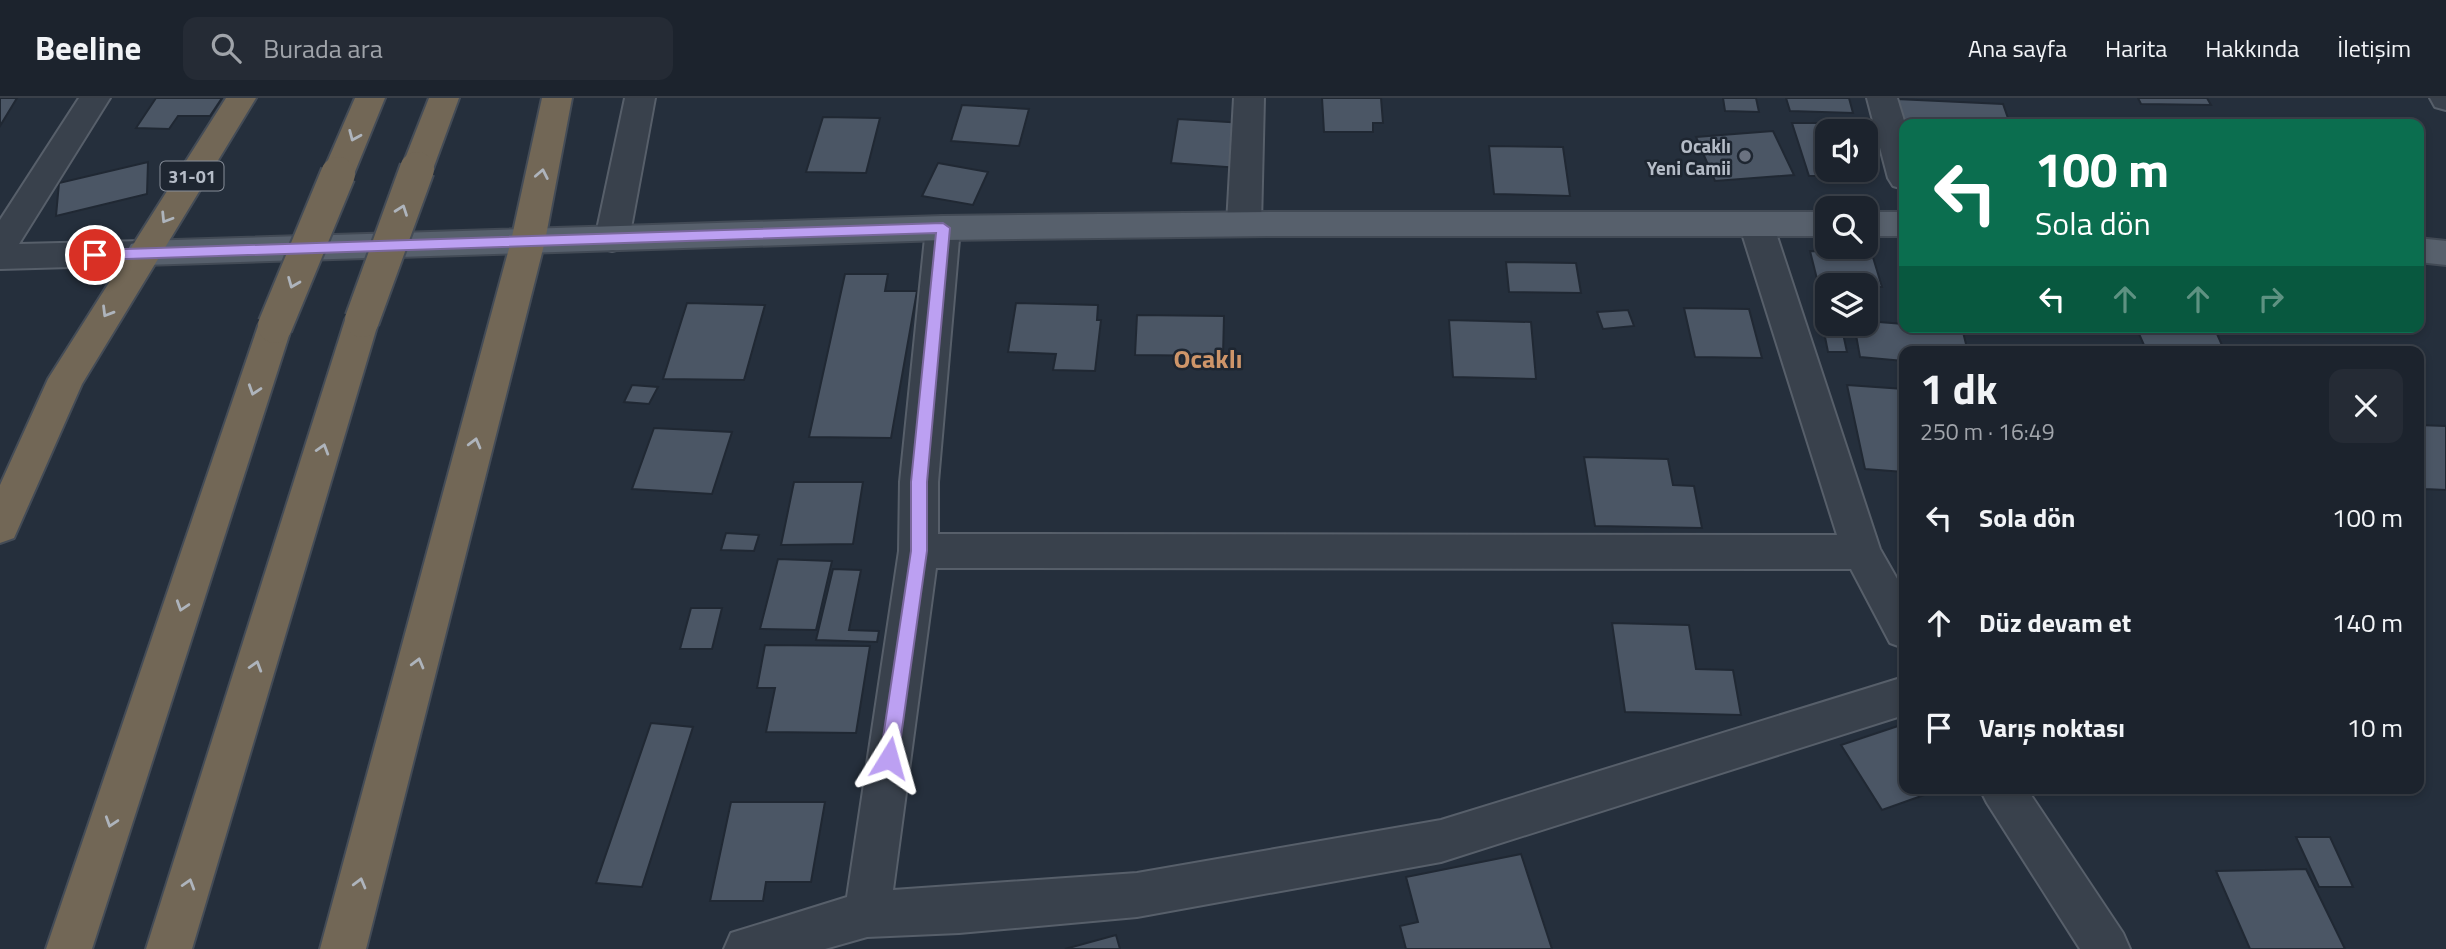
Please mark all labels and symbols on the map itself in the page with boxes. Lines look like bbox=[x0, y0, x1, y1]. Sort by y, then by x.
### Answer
one-way arrow bbox=[348, 129, 362, 141]
place label: Ocaklı Yeni Camii bbox=[1647, 131, 1731, 182]
marker: Ocaklı Yeni Camii bbox=[1737, 148, 1753, 164]
road number: 31-01 bbox=[160, 162, 224, 190]
one-way arrow bbox=[533, 168, 548, 180]
one-way arrow bbox=[394, 205, 408, 217]
one-way arrow bbox=[161, 210, 174, 223]
pin bbox=[65, 225, 125, 285]
one-way arrow bbox=[287, 275, 301, 288]
one-way arrow bbox=[103, 304, 116, 317]
district label: Ocaklı bbox=[1174, 339, 1242, 378]
one-way arrow bbox=[248, 384, 262, 396]
one-way arrow bbox=[467, 437, 482, 449]
one-way arrow bbox=[314, 443, 329, 455]
one-way arrow bbox=[176, 600, 190, 612]
one-way arrow bbox=[410, 657, 424, 669]
one-way arrow bbox=[247, 661, 262, 673]
position arrow bbox=[852, 721, 926, 795]
one-way arrow bbox=[105, 816, 119, 828]
one-way arrow bbox=[352, 877, 366, 889]
one-way arrow bbox=[181, 878, 195, 890]

